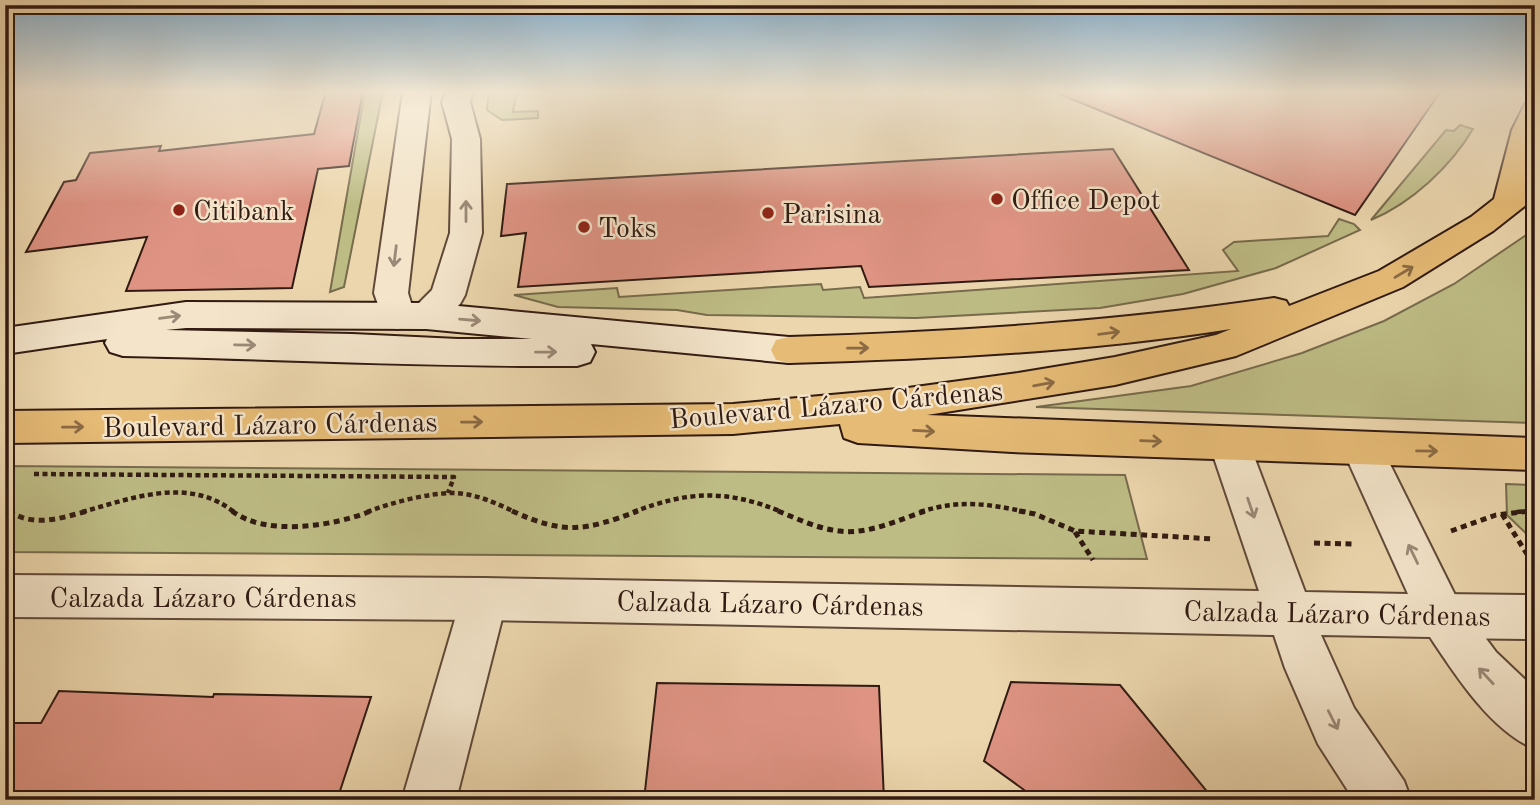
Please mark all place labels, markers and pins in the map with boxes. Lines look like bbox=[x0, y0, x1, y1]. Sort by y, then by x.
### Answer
place label: Office Depot bbox=[1011, 188, 1161, 216]
marker: Office Depot bbox=[989, 191, 1005, 207]
place label: Citibank bbox=[193, 199, 295, 227]
marker: Citibank bbox=[171, 202, 187, 218]
place label: Parisina bbox=[782, 202, 882, 230]
marker: Parisina bbox=[760, 205, 776, 221]
place label: Toks bbox=[598, 216, 657, 244]
marker: Toks bbox=[576, 219, 592, 235]

